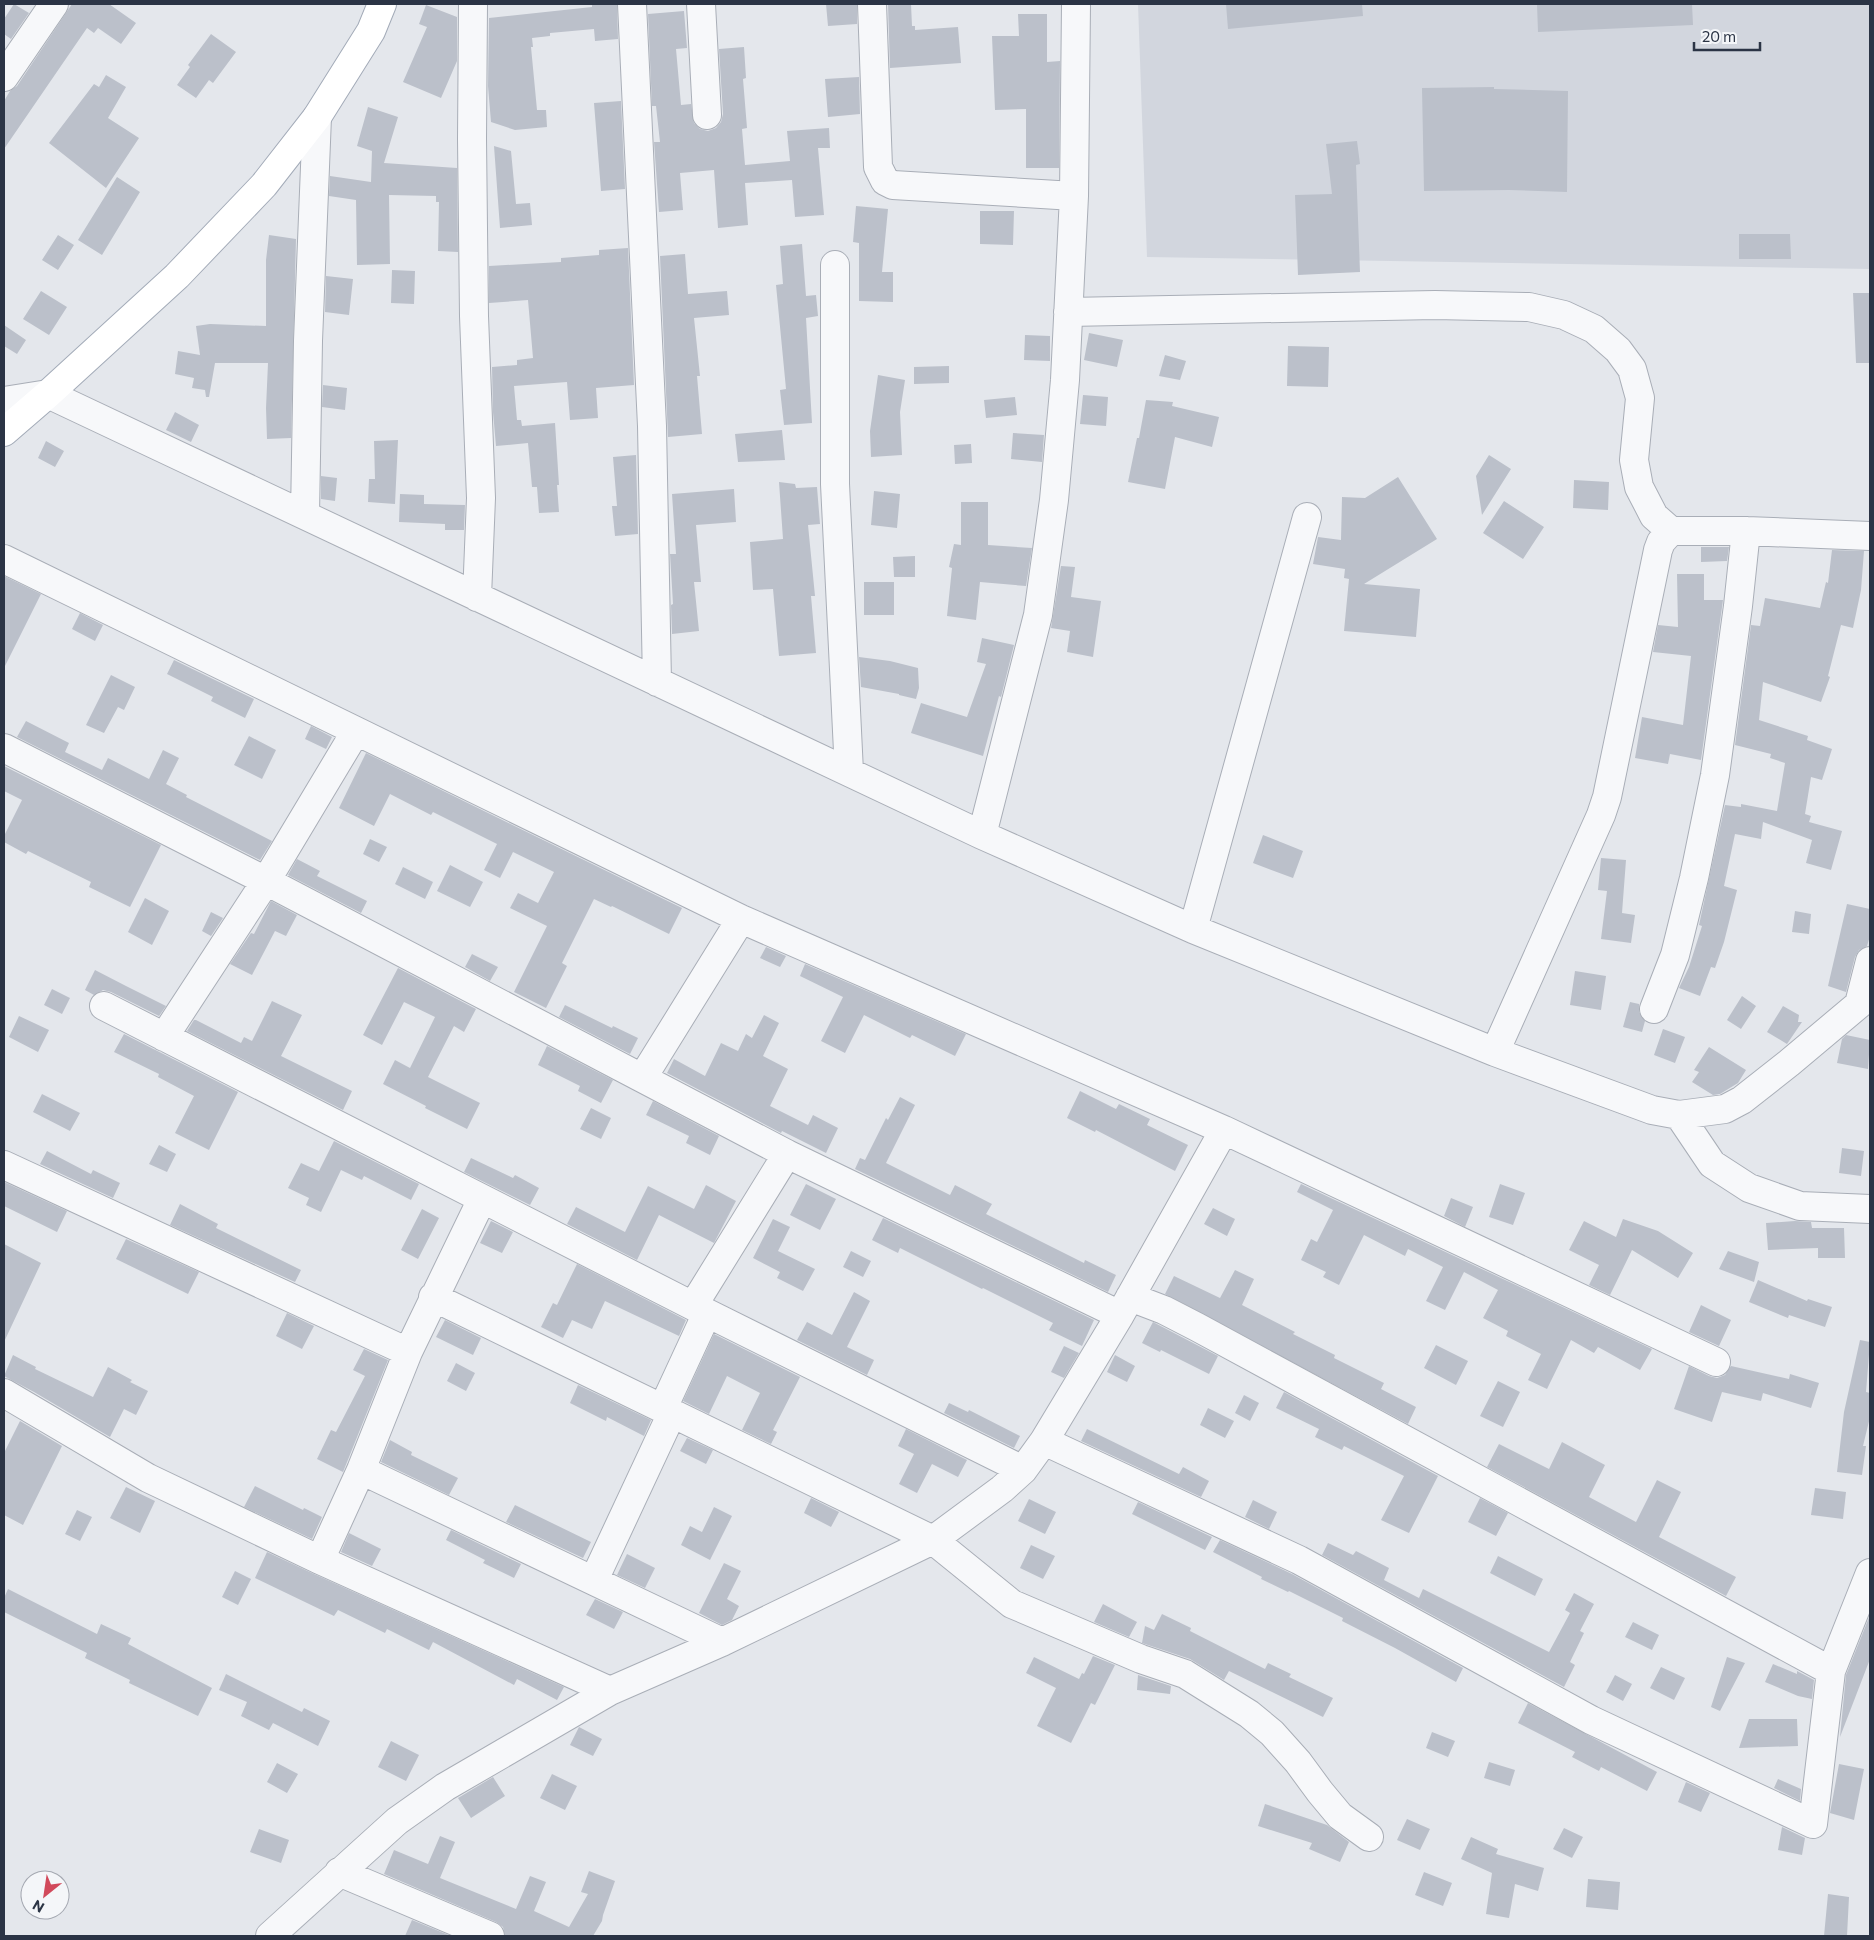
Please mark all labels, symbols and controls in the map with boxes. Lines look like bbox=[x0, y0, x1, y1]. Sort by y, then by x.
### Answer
scale bar bbox=[1694, 20, 1760, 52]
text: 20 m bbox=[1702, 27, 1736, 45]
north arrow bbox=[20, 1870, 70, 1920]
text: N bbox=[29, 1897, 47, 1917]

